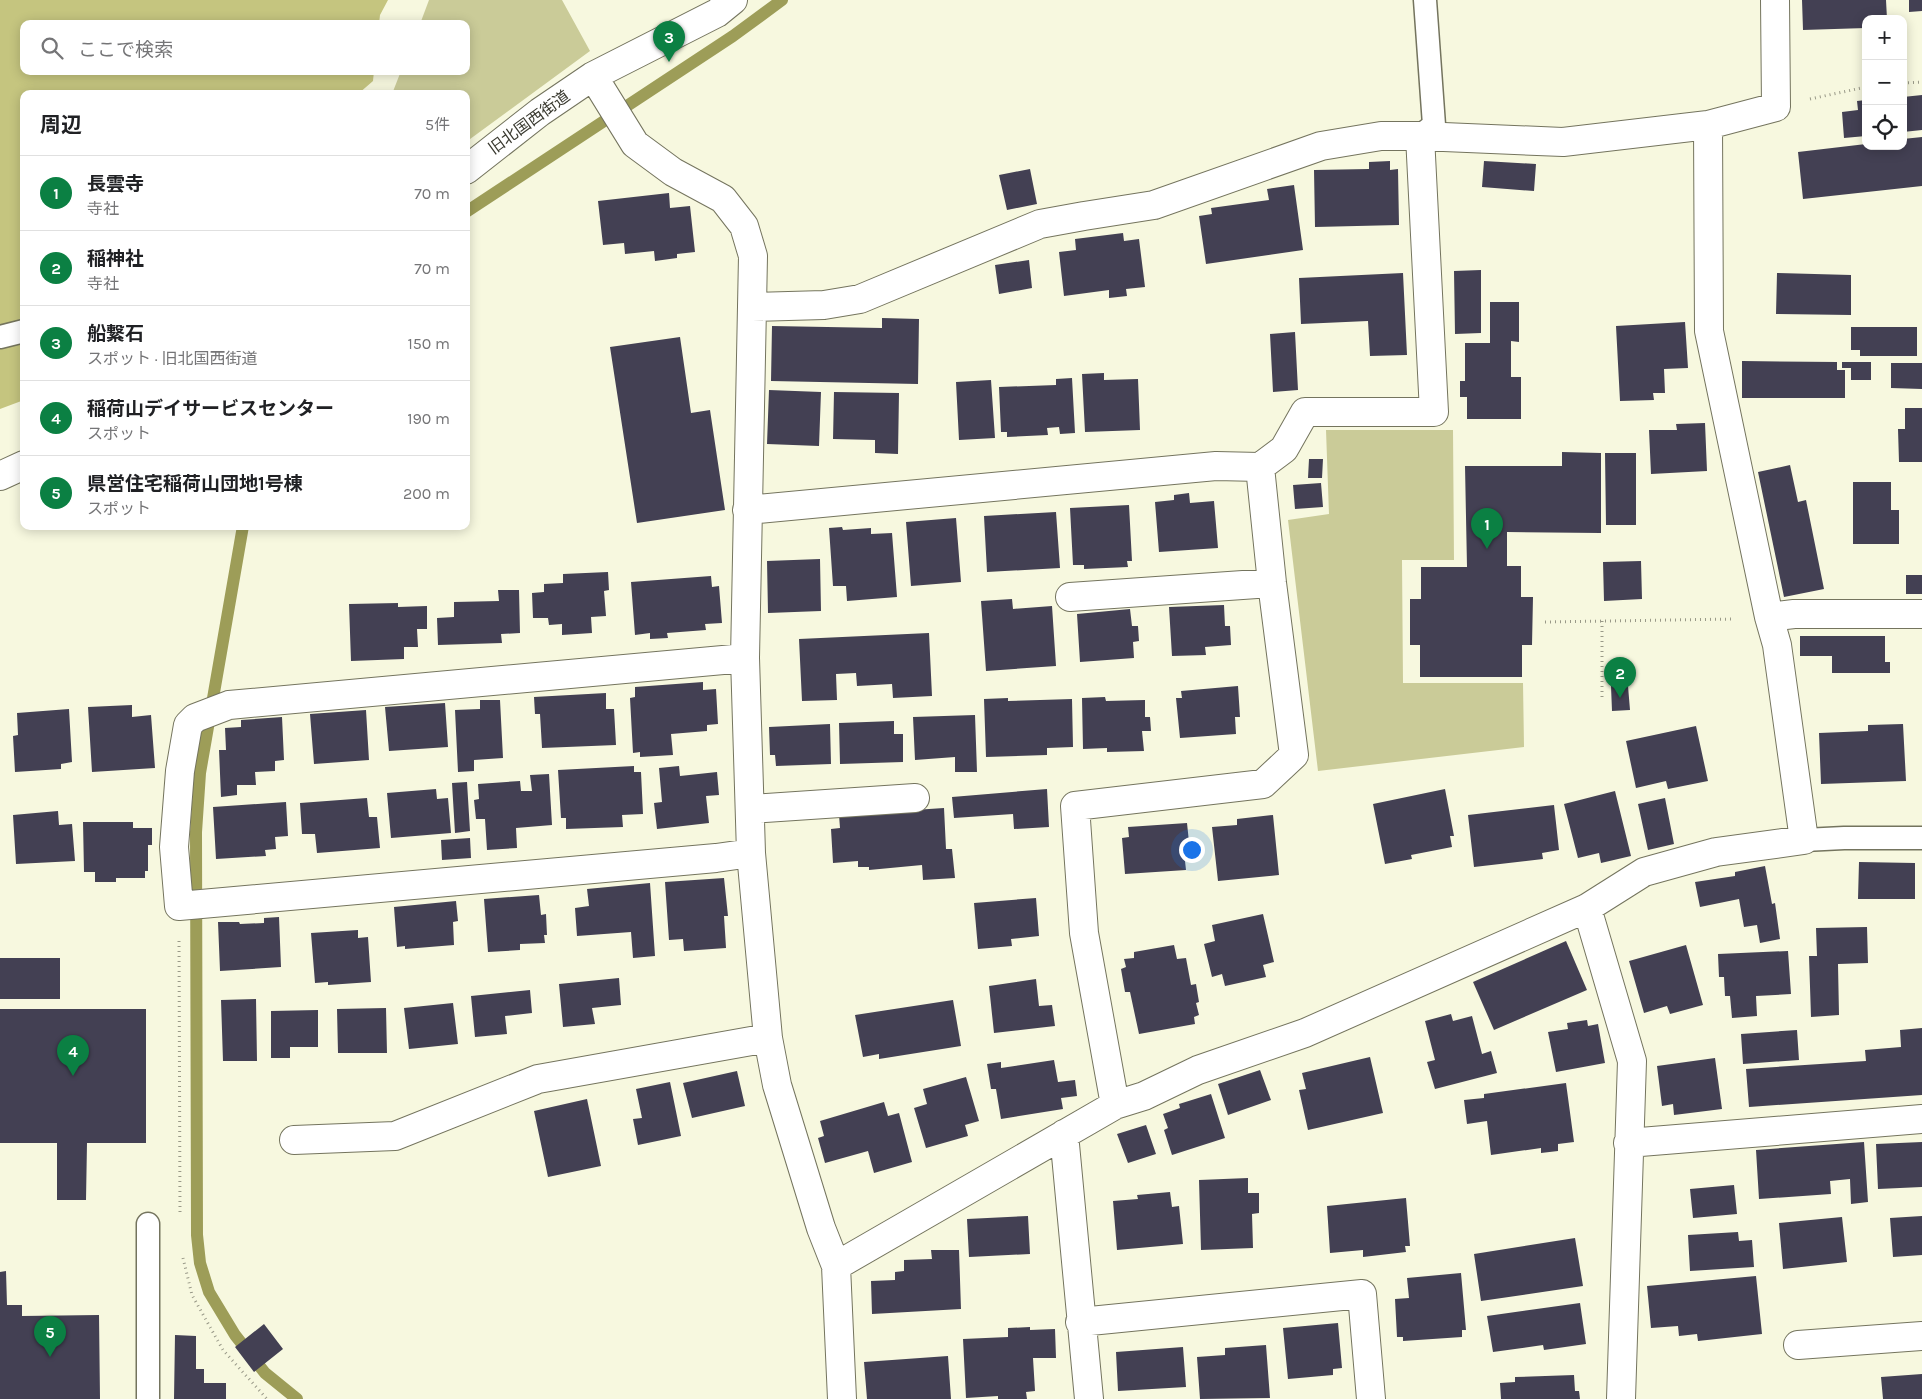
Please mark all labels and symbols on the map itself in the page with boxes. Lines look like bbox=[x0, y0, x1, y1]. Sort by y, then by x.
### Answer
pin: 3 bbox=[653, 21, 685, 62]
street label: 旧北国西街道 bbox=[485, 86, 573, 158]
pin: 1 bbox=[1471, 508, 1503, 549]
pin: 2 bbox=[1604, 657, 1636, 698]
your location bbox=[1179, 837, 1205, 863]
pin: 4 bbox=[57, 1035, 89, 1076]
pin: 5 bbox=[34, 1316, 66, 1357]

